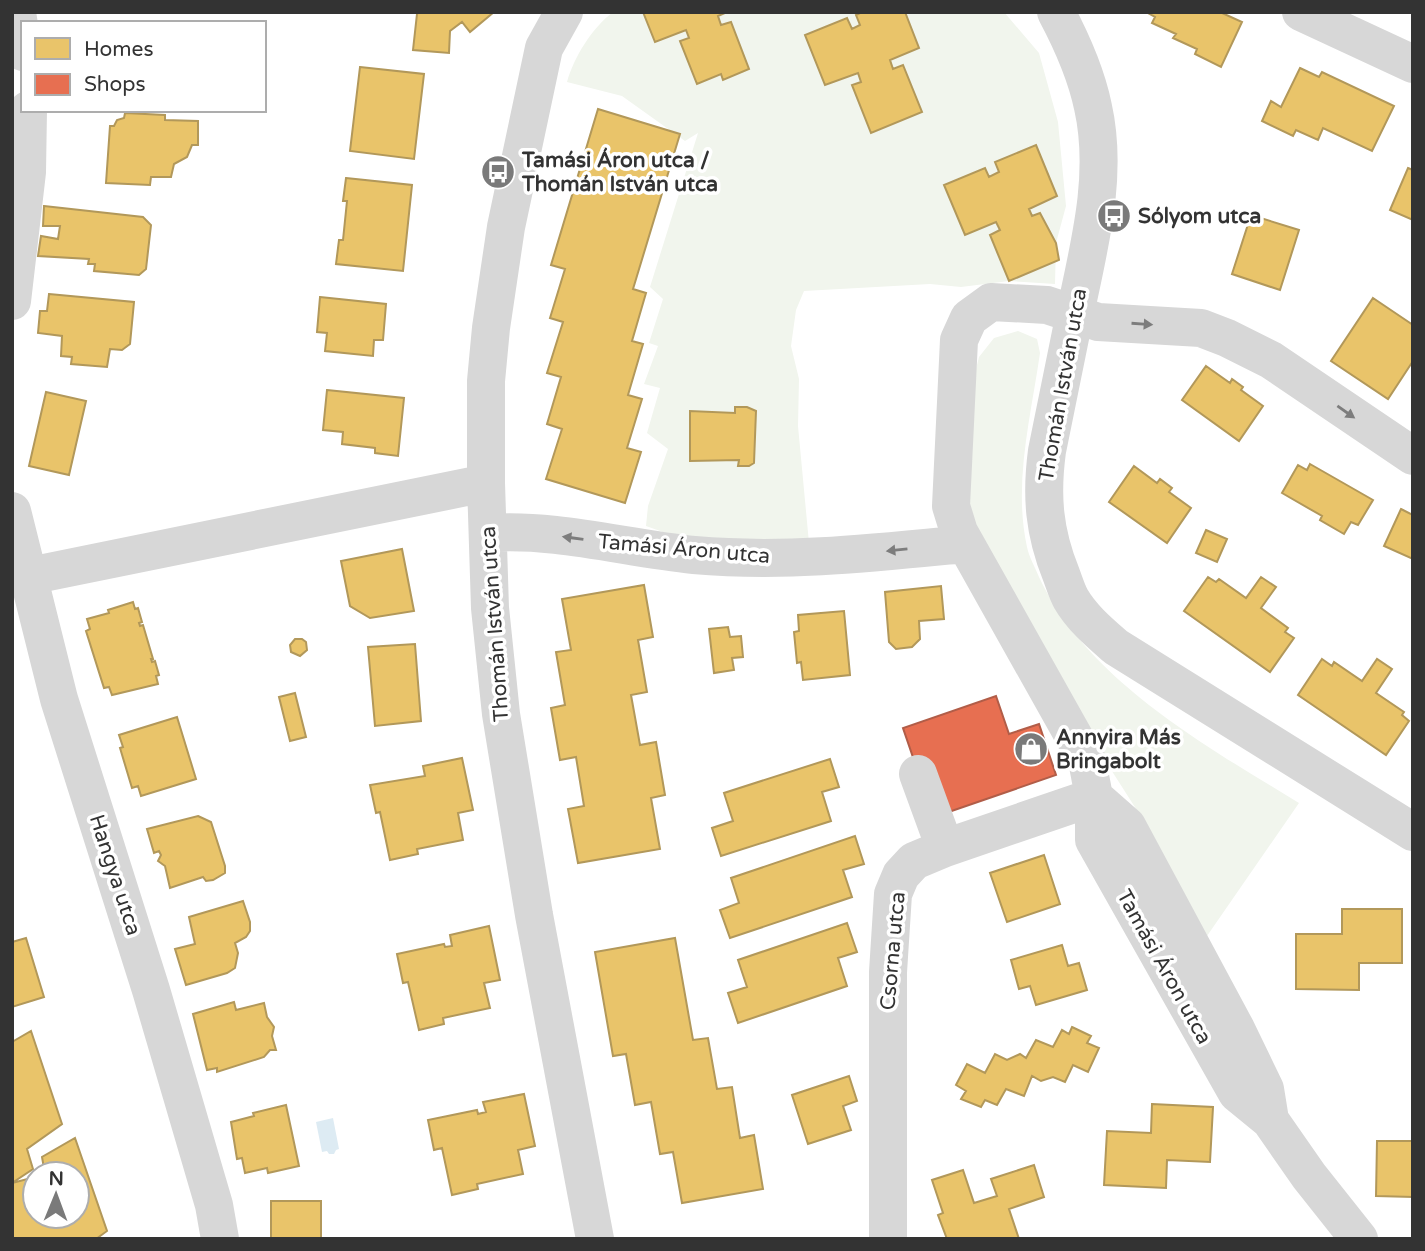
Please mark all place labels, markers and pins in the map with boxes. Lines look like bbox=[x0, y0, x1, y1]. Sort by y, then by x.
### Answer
place label: Tamási Áron utca / Thomán István utca bbox=[521, 147, 718, 197]
bus stop icon: Tamási Áron utca / Thomán István utca bbox=[479, 153, 517, 191]
bus stop icon: Sólyom utca bbox=[1095, 197, 1133, 235]
place label: Sólyom utca bbox=[1138, 204, 1261, 229]
place label: Annyira Más Bringabolt bbox=[1056, 725, 1181, 774]
shop icon: Annyira Más Bringabolt bbox=[1012, 730, 1050, 768]

